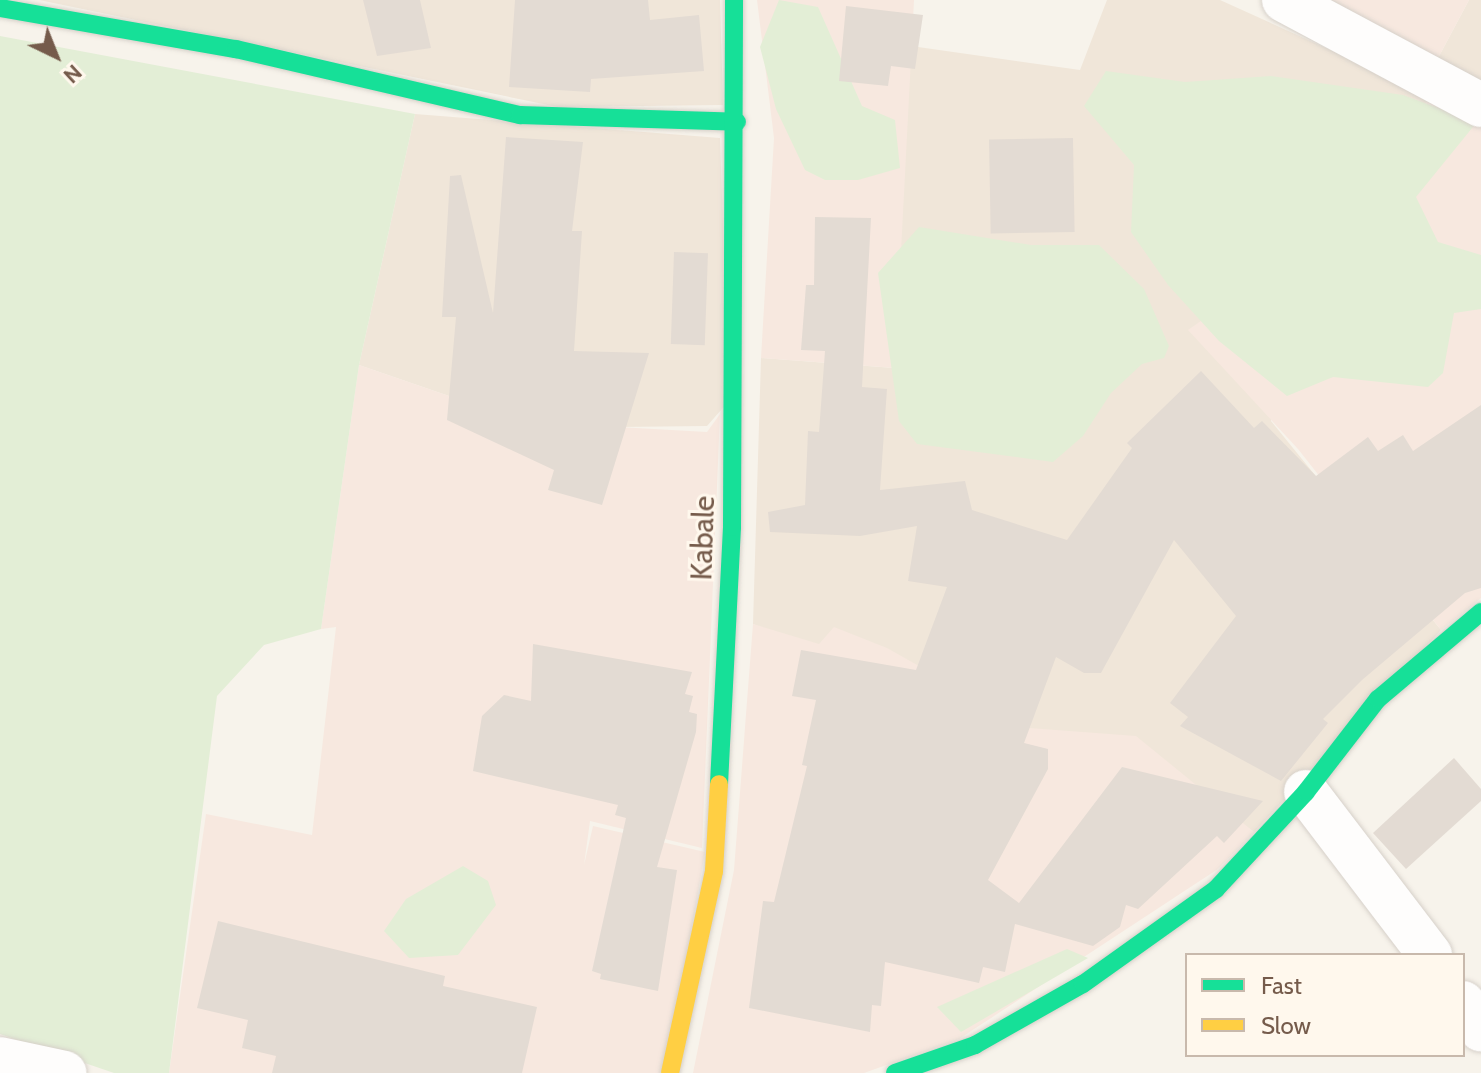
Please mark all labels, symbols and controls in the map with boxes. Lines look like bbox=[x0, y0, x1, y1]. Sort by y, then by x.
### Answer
north arrow bbox=[16, 16, 96, 96]
text: N bbox=[58, 59, 88, 89]
street label: Kabale bbox=[684, 495, 722, 581]
legend bbox=[1185, 953, 1465, 1057]
text: Fast bbox=[1261, 971, 1302, 1000]
text: Slow bbox=[1261, 1011, 1311, 1040]

